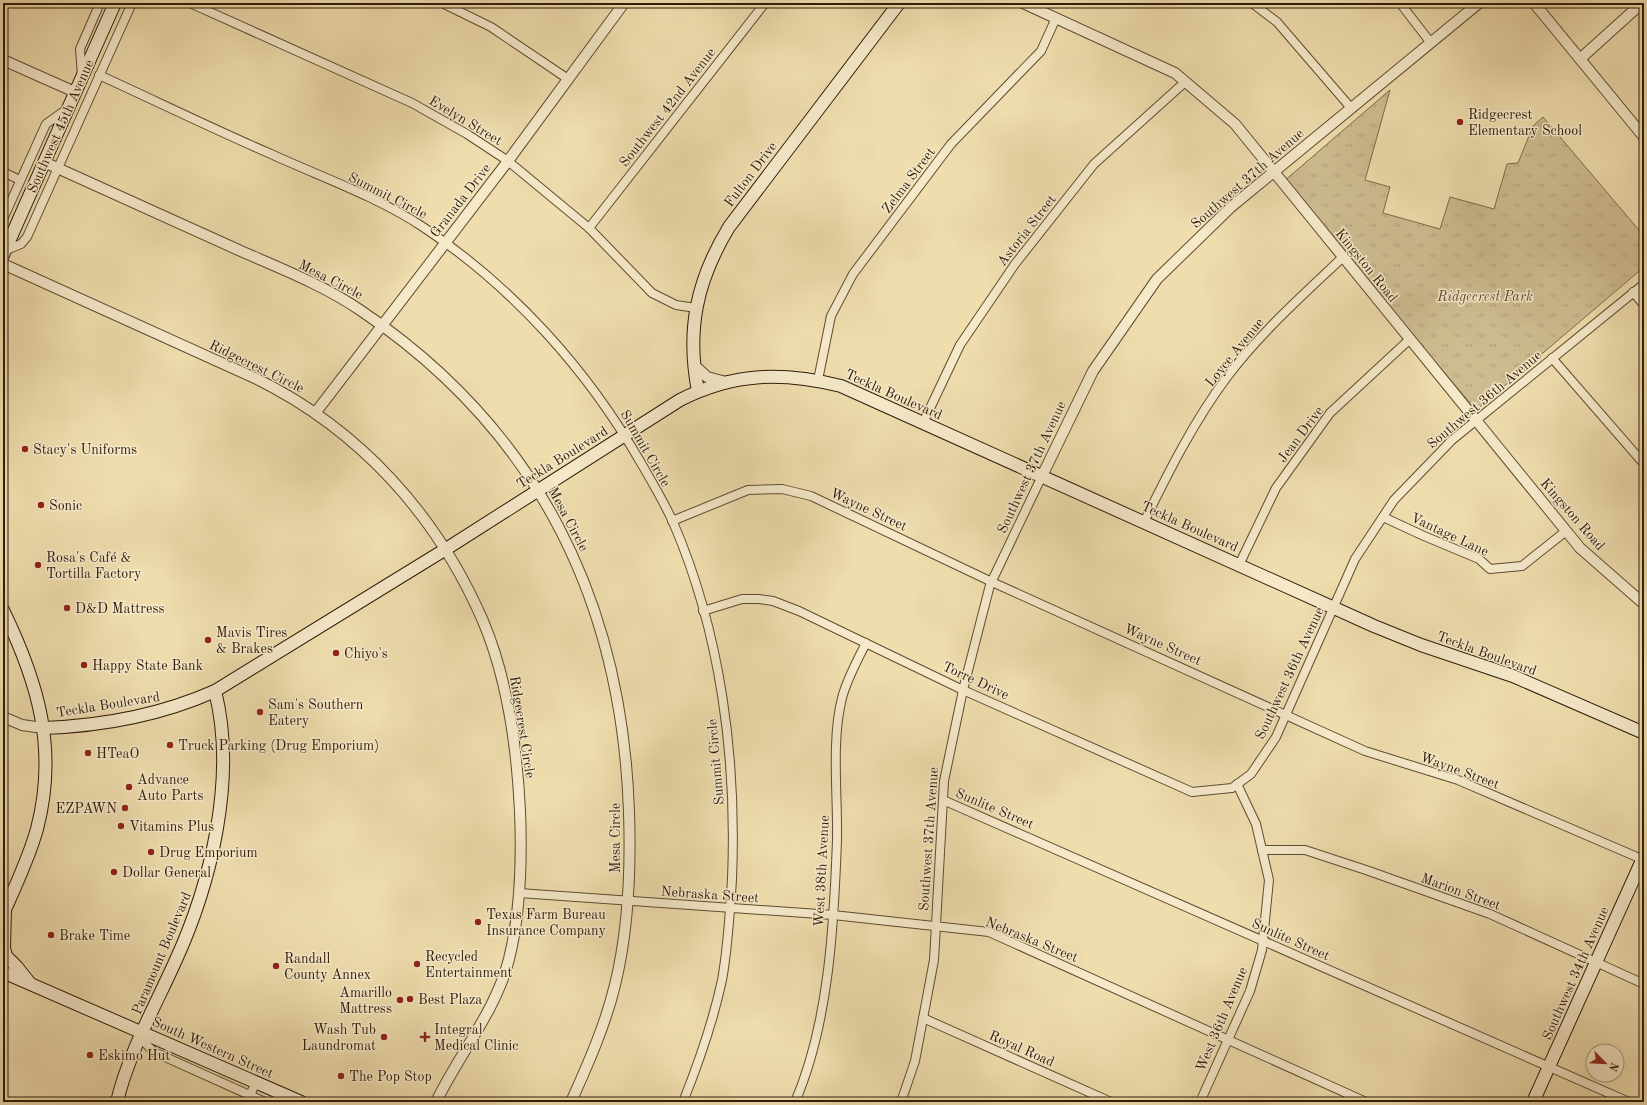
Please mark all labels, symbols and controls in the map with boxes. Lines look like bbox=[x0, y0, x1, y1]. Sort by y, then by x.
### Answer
street label: Southwest 42nd Avenue bbox=[617, 46, 718, 170]
street label: Southwest 45th Avenue bbox=[25, 58, 97, 195]
street label: Evelyn Street bbox=[426, 94, 505, 148]
place label: Ridgecrest Elementary School bbox=[1468, 108, 1582, 138]
marker: Ridgecrest Elementary School bbox=[1455, 117, 1465, 127]
street label: Southwest 37th Avenue bbox=[1189, 126, 1307, 231]
street label: Fulton Drive bbox=[722, 139, 780, 210]
street label: Zelma Street bbox=[880, 145, 938, 216]
street label: Granada Drive bbox=[428, 161, 494, 240]
street label: Summit Circle bbox=[346, 170, 429, 222]
street label: Astoria Street bbox=[995, 192, 1059, 269]
street label: Kingston Road bbox=[1332, 226, 1400, 305]
street label: Mesa Circle bbox=[296, 258, 365, 302]
park label: Ridgecrest Park bbox=[1436, 290, 1533, 305]
street label: Loyce Avenue bbox=[1203, 316, 1267, 390]
street label: Ridgecrest Circle bbox=[207, 338, 306, 396]
street label: Southwest 36th Avenue bbox=[1425, 348, 1544, 452]
street label: Teckla Boulevard bbox=[843, 367, 944, 423]
street label: Southwest 37th Avenue bbox=[995, 399, 1069, 536]
street label: Jean Drive bbox=[1275, 404, 1326, 465]
street label: Summit Circle bbox=[618, 408, 673, 489]
street label: Teckla Boulevard bbox=[514, 424, 611, 492]
place label: Stacy's Uniforms bbox=[33, 443, 137, 457]
marker: Stacy's Uniforms bbox=[20, 444, 30, 454]
street label: Kingston Road bbox=[1537, 476, 1607, 553]
street label: Mesa Circle bbox=[545, 485, 591, 554]
street label: Wayne Street bbox=[828, 486, 909, 534]
place label: Sonic bbox=[49, 499, 82, 513]
street label: Teckla Boulevard bbox=[1139, 499, 1240, 555]
marker: Sonic bbox=[36, 500, 46, 510]
street label: Vantage Lane bbox=[1408, 511, 1491, 559]
place label: Rosa's Café & Tortilla Factory bbox=[46, 551, 142, 581]
marker: Rosa's Café & Tortilla Factory bbox=[33, 560, 43, 570]
place label: D&D Mattress bbox=[75, 602, 165, 616]
marker: D&D Mattress bbox=[62, 603, 72, 613]
street label: Southwest 36th Avenue bbox=[1253, 605, 1327, 742]
street label: Wayne Street bbox=[1122, 622, 1203, 668]
place label: Mavis Tires & Brakes bbox=[216, 626, 287, 656]
street label: Teckla Boulevard bbox=[1435, 629, 1538, 678]
marker: Mavis Tires & Brakes bbox=[203, 635, 213, 645]
place label: Chiyo's bbox=[344, 647, 388, 661]
marker: Chiyo's bbox=[331, 648, 341, 658]
place label: Happy State Bank bbox=[92, 659, 203, 673]
street label: Torre Drive bbox=[940, 659, 1011, 702]
marker: Happy State Bank bbox=[79, 660, 89, 670]
street label: Ridgecrest Circle bbox=[507, 675, 537, 779]
street label: Teckla Boulevard bbox=[55, 690, 161, 720]
place label: Sam's Southern Eatery bbox=[268, 698, 364, 728]
marker: Sam's Southern Eatery bbox=[255, 707, 265, 717]
street label: Summit Circle bbox=[705, 718, 727, 805]
place label: Truck Parking (Drug Emporium) bbox=[178, 739, 379, 753]
marker: Truck Parking (Drug Emporium) bbox=[165, 740, 175, 750]
place label: HTeaO bbox=[96, 747, 139, 761]
marker: HTeaO bbox=[83, 748, 93, 758]
street label: Wayne Street bbox=[1418, 750, 1501, 792]
street label: Southwest 37th Avenue bbox=[917, 767, 941, 912]
place label: Advance Auto Parts bbox=[137, 773, 203, 803]
marker: Advance Auto Parts bbox=[124, 782, 134, 792]
street label: Sunlite Street bbox=[953, 786, 1036, 832]
place label: EZPAWN bbox=[56, 802, 117, 816]
marker: EZPAWN bbox=[120, 803, 130, 813]
street label: Mesa Circle bbox=[609, 803, 623, 873]
street label: West 38th Avenue bbox=[812, 815, 832, 927]
place label: Vitamins Plus bbox=[129, 820, 214, 834]
marker: Vitamins Plus bbox=[116, 821, 126, 831]
place label: Drug Emporium bbox=[159, 846, 258, 860]
marker: Drug Emporium bbox=[146, 847, 156, 857]
place label: Dollar General bbox=[122, 866, 211, 880]
marker: Dollar General bbox=[109, 867, 119, 877]
street label: Marion Street bbox=[1419, 871, 1502, 913]
street label: Nebraska Street bbox=[660, 885, 760, 905]
street label: Paramount Boulevard bbox=[130, 890, 194, 1017]
street label: Southwest 34th Avenue bbox=[1540, 905, 1612, 1042]
place label: Texas Farm Bureau Insurance Company bbox=[486, 908, 606, 938]
street label: Nebraska Street bbox=[983, 915, 1080, 965]
marker: Texas Farm Bureau Insurance Company bbox=[473, 917, 483, 927]
street label: Sunlite Street bbox=[1250, 917, 1332, 963]
place label: Brake Time bbox=[59, 929, 130, 943]
marker: Brake Time bbox=[46, 930, 56, 940]
place label: Recycled Entertainment bbox=[425, 950, 513, 980]
place label: Randall County Annex bbox=[284, 952, 371, 982]
marker: Recycled Entertainment bbox=[412, 959, 422, 969]
marker: Randall County Annex bbox=[271, 961, 281, 971]
street label: West 36th Avenue bbox=[1194, 965, 1250, 1074]
place label: Amarillo Mattress bbox=[339, 986, 392, 1016]
place label: Best Plaza bbox=[418, 993, 482, 1007]
marker: Best Plaza bbox=[405, 994, 415, 1004]
marker: Amarillo Mattress bbox=[395, 995, 405, 1005]
street label: South Western Street bbox=[150, 1015, 276, 1081]
place label: Wash Tub Laundromat bbox=[302, 1023, 376, 1053]
place label: Integral Medical Clinic bbox=[434, 1023, 518, 1053]
street label: Royal Road bbox=[987, 1028, 1056, 1069]
marker: Integral Medical Clinic bbox=[419, 1031, 431, 1043]
marker: Wash Tub Laundromat bbox=[379, 1032, 389, 1042]
north arrow bbox=[1585, 1043, 1625, 1083]
place label: Eskimo Hut bbox=[98, 1049, 170, 1063]
marker: Eskimo Hut bbox=[85, 1050, 95, 1060]
text: N bbox=[1606, 1060, 1619, 1073]
place label: The Pop Stop bbox=[349, 1070, 432, 1084]
marker: The Pop Stop bbox=[336, 1071, 346, 1081]

